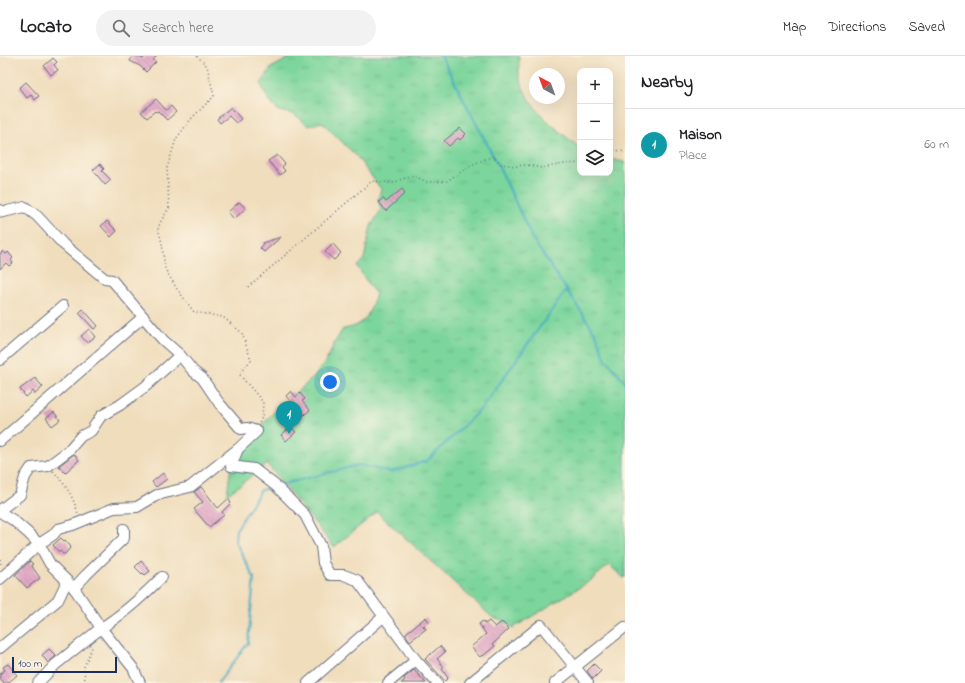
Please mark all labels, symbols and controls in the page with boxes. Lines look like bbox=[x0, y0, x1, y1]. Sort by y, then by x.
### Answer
search box bbox=[96, 10, 376, 46]
text: Locato bbox=[20, 14, 72, 41]
icon: search bbox=[110, 17, 132, 39]
text: Search here bbox=[142, 17, 214, 39]
text: Map bbox=[783, 17, 806, 38]
text: Directions bbox=[828, 17, 886, 38]
text: Saved bbox=[908, 17, 945, 38]
north arrow bbox=[529, 68, 565, 104]
map controls bbox=[577, 68, 613, 176]
button: + bbox=[577, 68, 613, 104]
text: Nearby bbox=[641, 70, 693, 95]
button: − bbox=[577, 104, 613, 140]
text: Maison bbox=[679, 124, 722, 146]
text: 1 bbox=[652, 135, 656, 154]
text: 60 m bbox=[924, 135, 949, 154]
button: layers bbox=[577, 140, 613, 176]
text: Place bbox=[679, 146, 707, 165]
your location bbox=[320, 372, 340, 392]
pin: 1 bbox=[276, 401, 302, 434]
scale bar bbox=[12, 655, 117, 674]
text: 100 m bbox=[18, 656, 42, 672]

